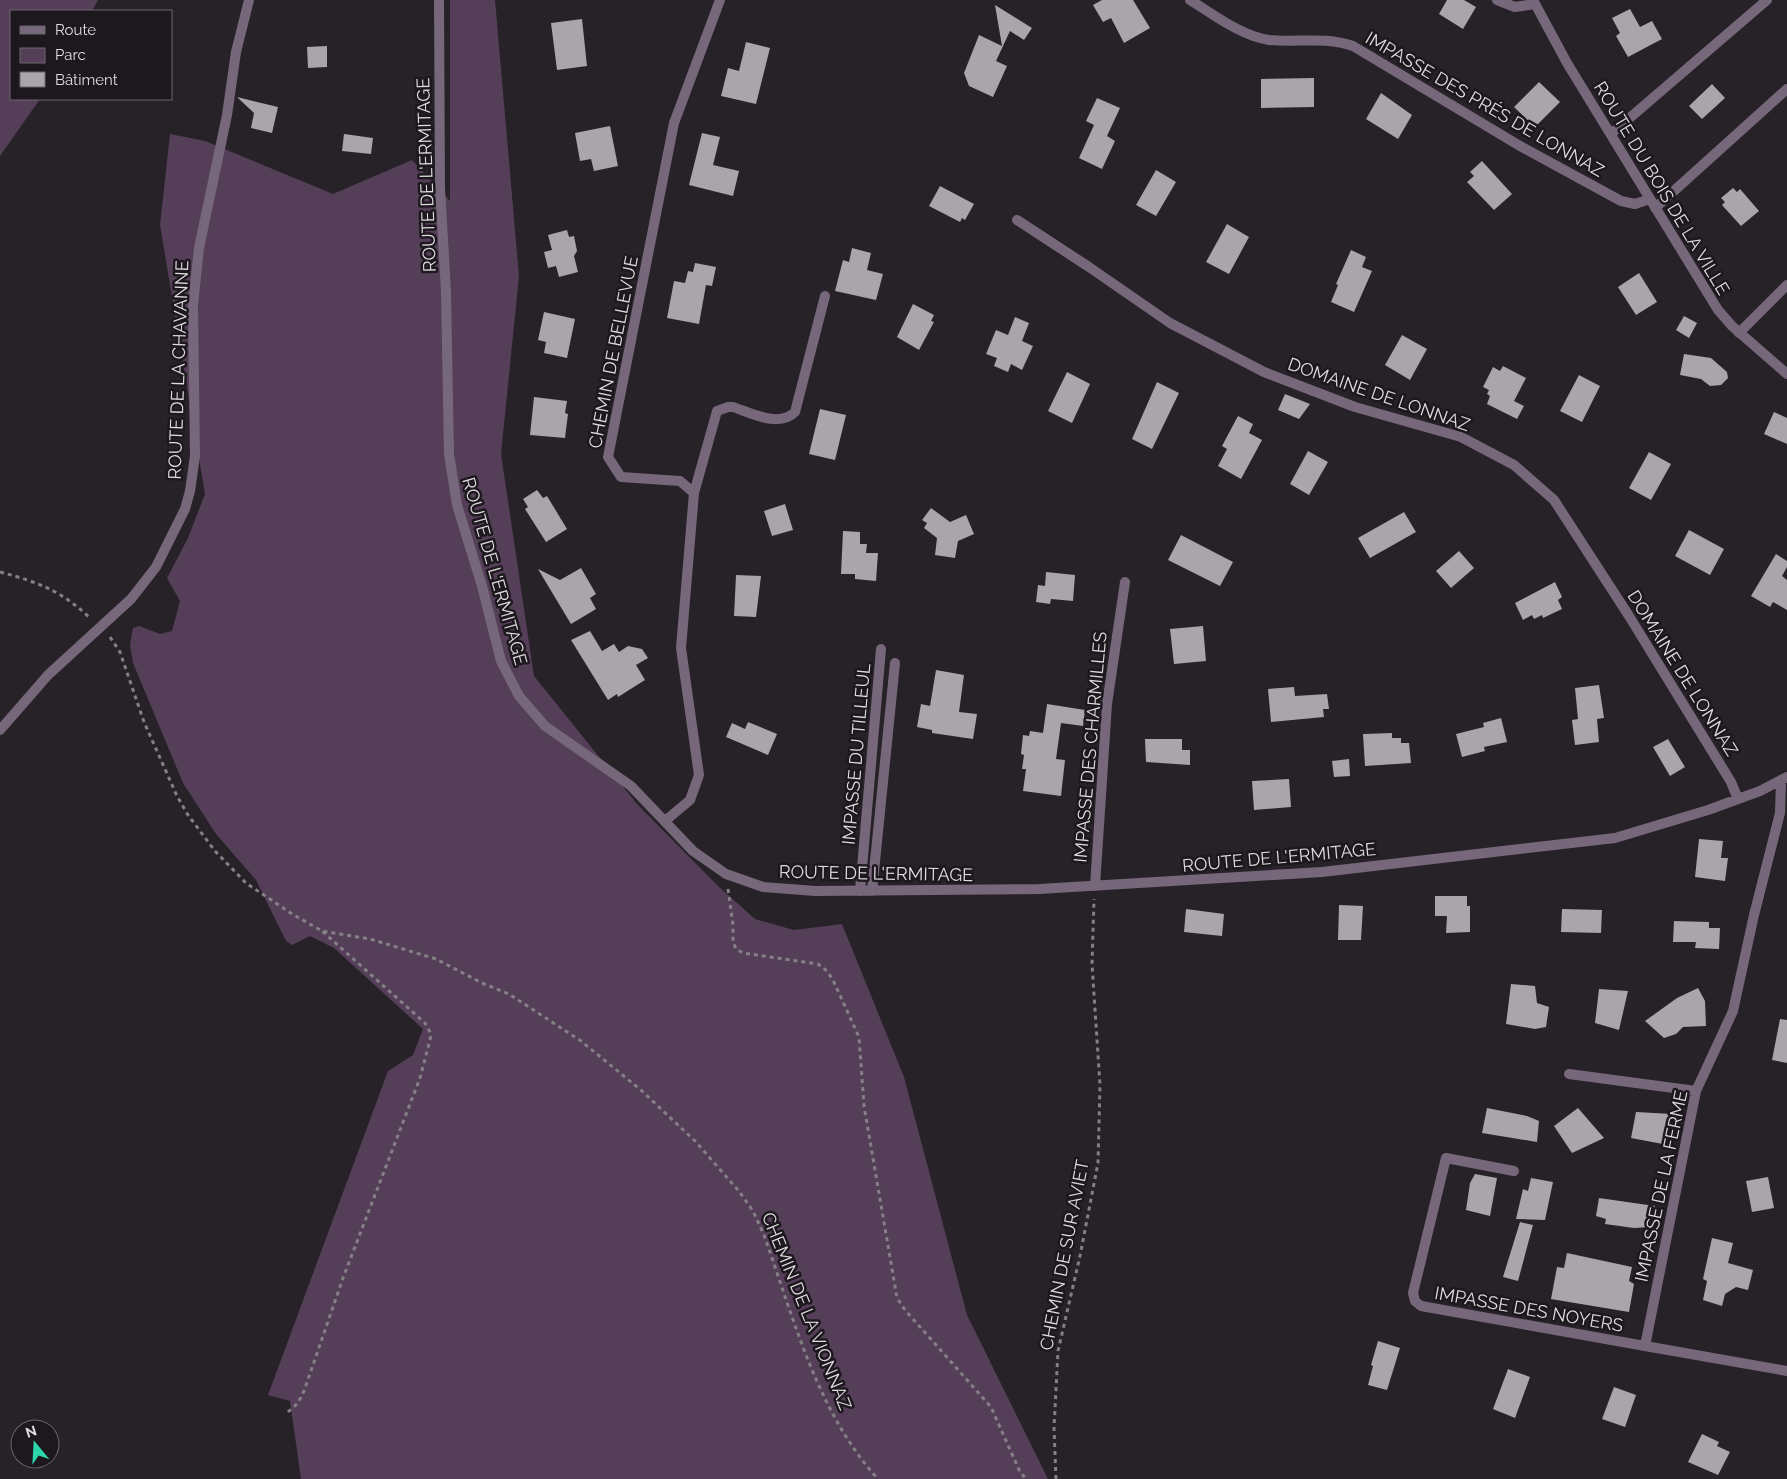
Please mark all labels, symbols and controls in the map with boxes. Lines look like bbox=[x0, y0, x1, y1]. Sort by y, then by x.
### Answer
legend bbox=[10, 10, 172, 100]
text: Route bbox=[55, 21, 96, 39]
street label: IMPASSE DES PRÉS DE LONNAZ bbox=[1362, 26, 1608, 181]
text: Parc bbox=[55, 46, 86, 64]
text: Bâtiment bbox=[55, 71, 118, 89]
street label: ROUTE DE L'ERMITAGE bbox=[412, 77, 440, 272]
street label: ROUTE DU BOIS DE LA VILLE bbox=[1590, 78, 1734, 298]
street label: CHEMIN DE BELLEVUE bbox=[584, 254, 642, 450]
street label: ROUTE DE LA CHAVANNE bbox=[164, 260, 192, 480]
street label: DOMAINE DE LONNAZ bbox=[1285, 353, 1473, 435]
street label: ROUTE DE L'ERMITAGE bbox=[458, 475, 532, 667]
street label: DOMAINE DE LONNAZ bbox=[1623, 586, 1743, 760]
street label: IMPASSE DES CHARMILLES bbox=[1069, 631, 1111, 863]
street label: IMPASSE DU TILLEUL bbox=[838, 662, 874, 846]
street label: ROUTE DE L'ERMITAGE bbox=[1181, 838, 1377, 876]
street label: ROUTE DE L'ERMITAGE bbox=[779, 861, 973, 885]
street label: IMPASSE DE LA FERME bbox=[1630, 1088, 1692, 1284]
street label: CHEMIN DE SUR AVIET bbox=[1035, 1158, 1093, 1352]
street label: CHEMIN DE LA VIONNAZ bbox=[758, 1209, 856, 1413]
street label: IMPASSE DES NOYERS bbox=[1433, 1282, 1625, 1336]
north arrow bbox=[10, 1419, 60, 1469]
text: N bbox=[23, 1422, 39, 1441]

